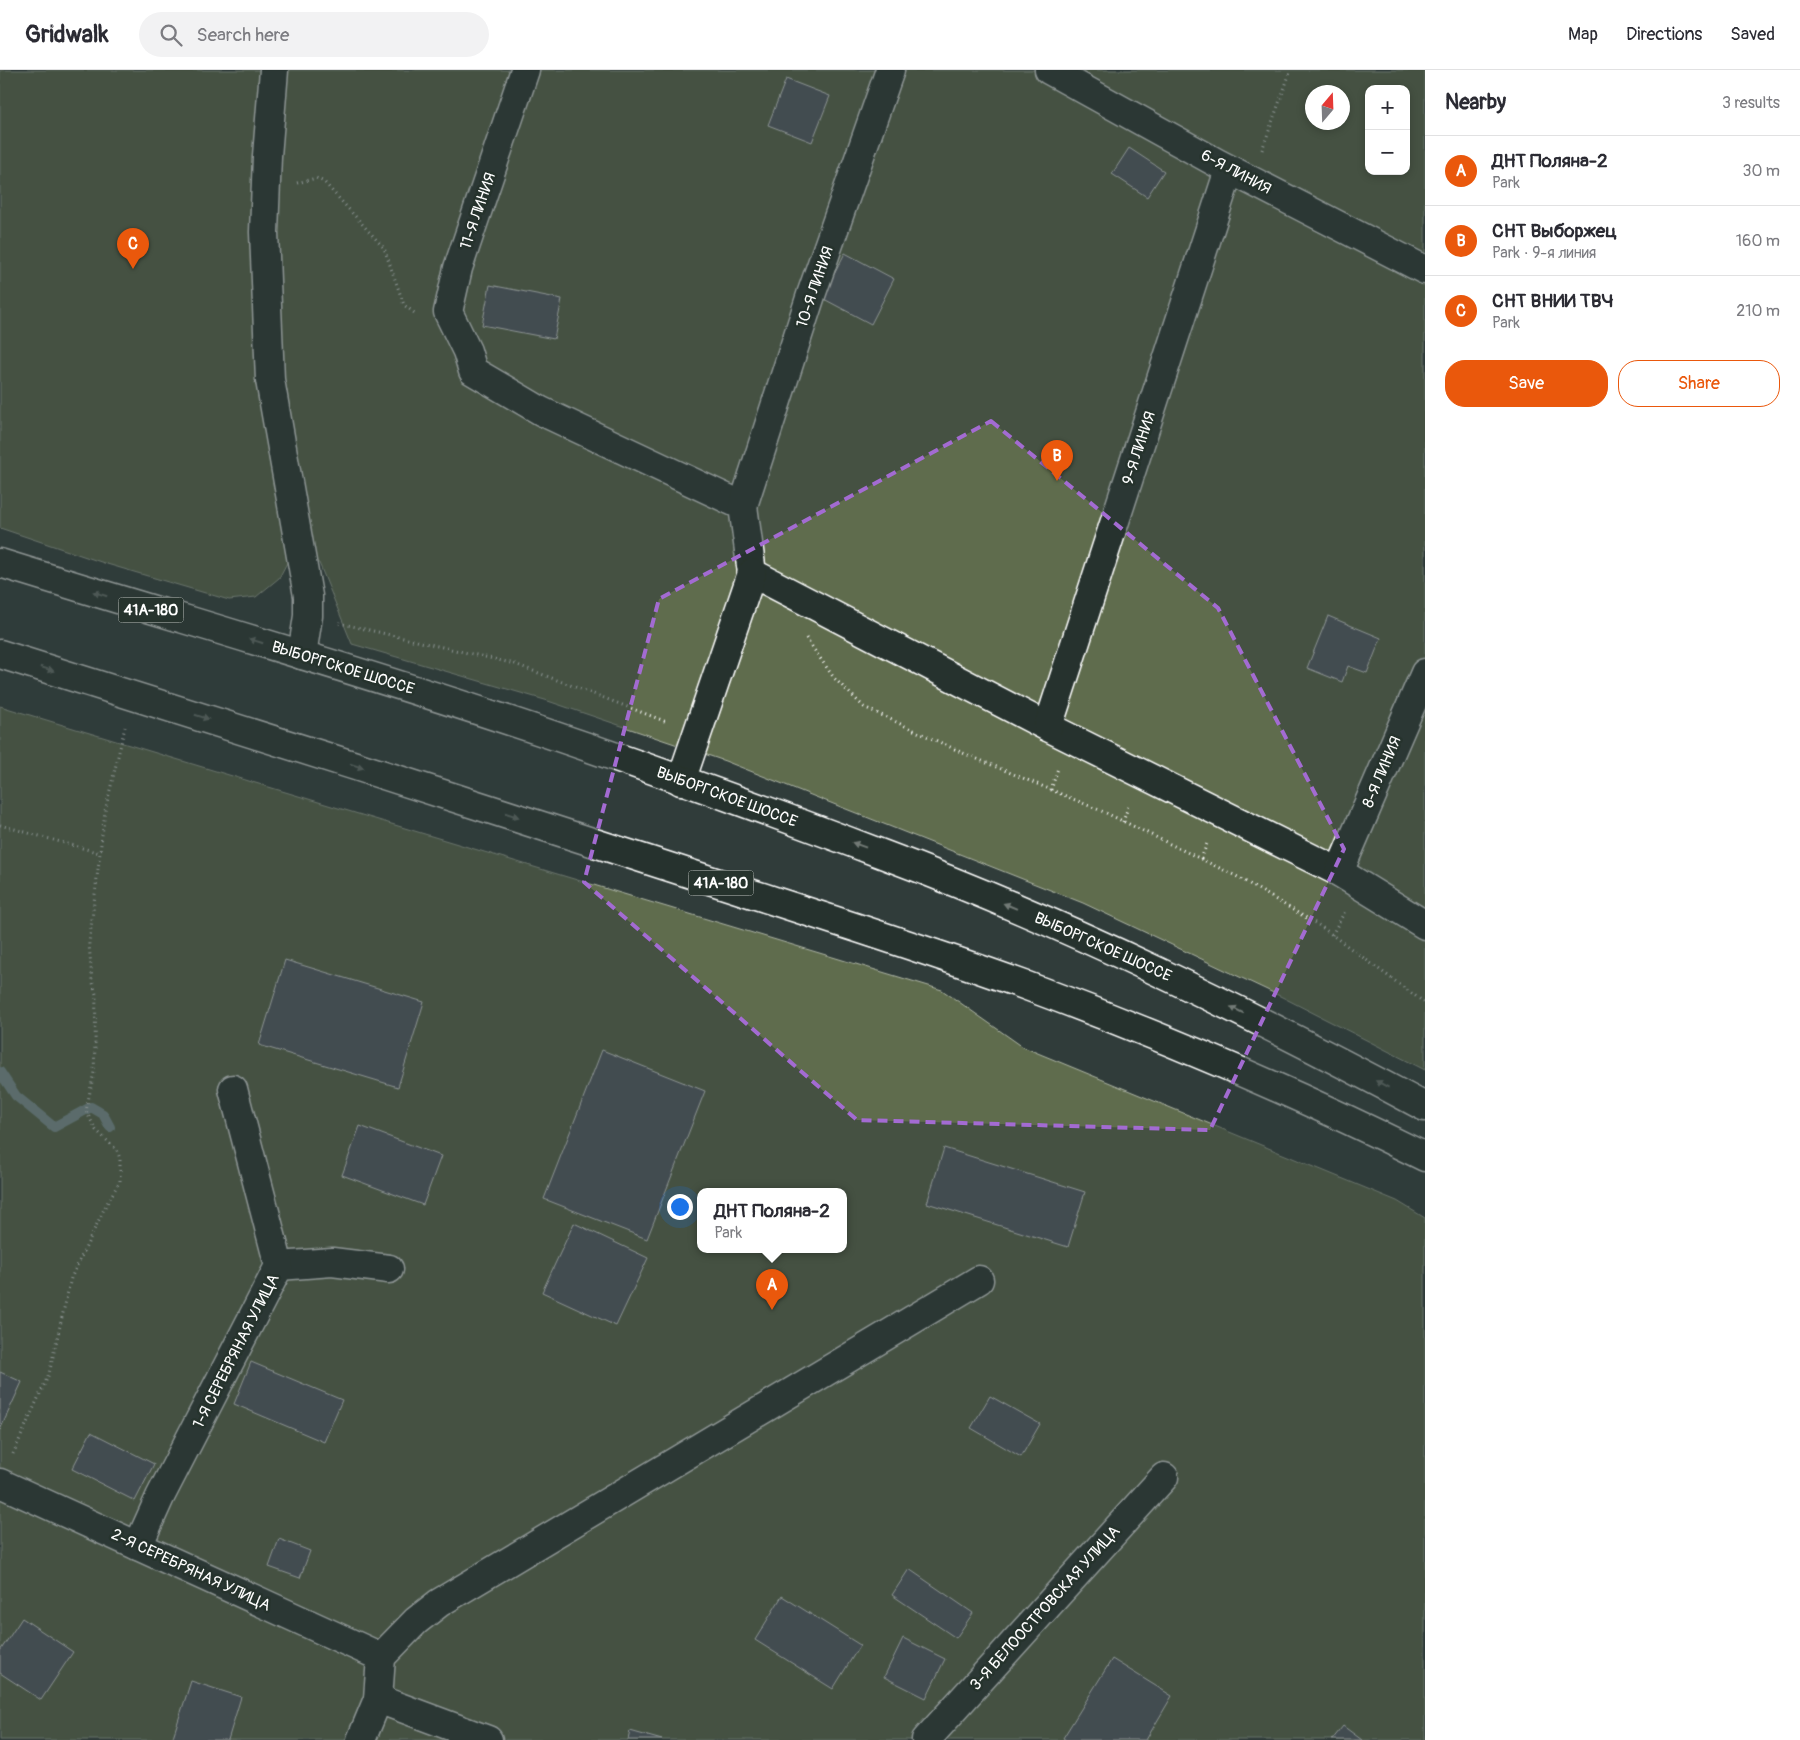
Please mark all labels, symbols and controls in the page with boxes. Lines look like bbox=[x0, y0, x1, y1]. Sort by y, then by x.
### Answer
search box bbox=[139, 12, 489, 57]
text: Gridwalk bbox=[25, 20, 109, 49]
icon: search bbox=[157, 21, 185, 49]
text: Search here bbox=[197, 23, 289, 47]
text: Map bbox=[1568, 23, 1598, 46]
text: Directions bbox=[1626, 23, 1702, 46]
text: Saved bbox=[1730, 23, 1775, 46]
north arrow bbox=[1305, 85, 1350, 130]
map controls bbox=[1365, 85, 1410, 175]
button: + bbox=[1365, 85, 1410, 130]
text: Nearby bbox=[1445, 89, 1506, 116]
text: 3 results bbox=[1722, 93, 1780, 113]
button: − bbox=[1365, 130, 1410, 175]
street label: 6-Я ЛИНИЯ bbox=[1197, 145, 1275, 199]
text: ДНТ Поляна-2 bbox=[1492, 149, 1608, 173]
text: A bbox=[1456, 161, 1466, 181]
text: 30 m bbox=[1742, 161, 1780, 181]
street label: 11-Я ЛИНИЯ bbox=[455, 170, 501, 252]
text: Park bbox=[1492, 173, 1520, 193]
text: СНТ Выборжец bbox=[1492, 219, 1617, 243]
pin: C bbox=[117, 228, 149, 269]
text: B bbox=[1456, 231, 1466, 251]
text: 160 m bbox=[1736, 231, 1780, 251]
text: Park · 9-я линия bbox=[1492, 243, 1596, 263]
street label: 10-Я ЛИНИЯ bbox=[792, 244, 838, 330]
text: СНТ ВНИИ ТВЧ bbox=[1492, 289, 1613, 313]
text: C bbox=[1456, 301, 1466, 321]
text: 210 m bbox=[1736, 301, 1780, 321]
text: Park bbox=[1492, 313, 1520, 333]
button: Save bbox=[1445, 360, 1608, 407]
button: Share bbox=[1618, 360, 1780, 407]
street label: 9-Я ЛИНИЯ bbox=[1118, 409, 1160, 487]
pin: B bbox=[1041, 440, 1073, 481]
one-way arrow bbox=[93, 590, 108, 597]
road number: 41А-180 bbox=[118, 598, 184, 622]
one-way arrow bbox=[248, 637, 263, 645]
street label: ВЫБОРГСКОЕ ШОССЕ bbox=[269, 637, 417, 699]
one-way arrow bbox=[39, 665, 54, 673]
one-way arrow bbox=[194, 714, 209, 722]
street label: 8-Я ЛИНИЯ bbox=[1358, 733, 1406, 811]
one-way arrow bbox=[349, 762, 364, 770]
street label: ВЫБОРГСКОЕ ШОССЕ bbox=[654, 762, 800, 832]
one-way arrow bbox=[504, 812, 519, 819]
one-way arrow bbox=[852, 841, 867, 848]
road number: 41А-180 bbox=[688, 870, 754, 896]
one-way arrow bbox=[1002, 902, 1017, 910]
street label: ВЫБОРГСКОЕ ШОССЕ bbox=[1031, 908, 1175, 986]
one-way arrow bbox=[1230, 1006, 1244, 1014]
one-way arrow bbox=[1375, 1080, 1389, 1088]
popup bbox=[697, 1188, 847, 1253]
your location bbox=[667, 1194, 693, 1220]
text: ДНТ Поляна-2 bbox=[714, 1199, 830, 1223]
text: Park bbox=[714, 1223, 742, 1243]
pin: A bbox=[756, 1269, 788, 1310]
street label: 1-Я СЕРЕБРЯНАЯ УЛИЦА bbox=[188, 1270, 284, 1432]
street label: 3-Я БЕЛООСТРОВСКАЯ УЛИЦА bbox=[966, 1521, 1124, 1695]
street label: 2-Я СЕРЕБРЯНАЯ УЛИЦА bbox=[108, 1524, 274, 1616]

